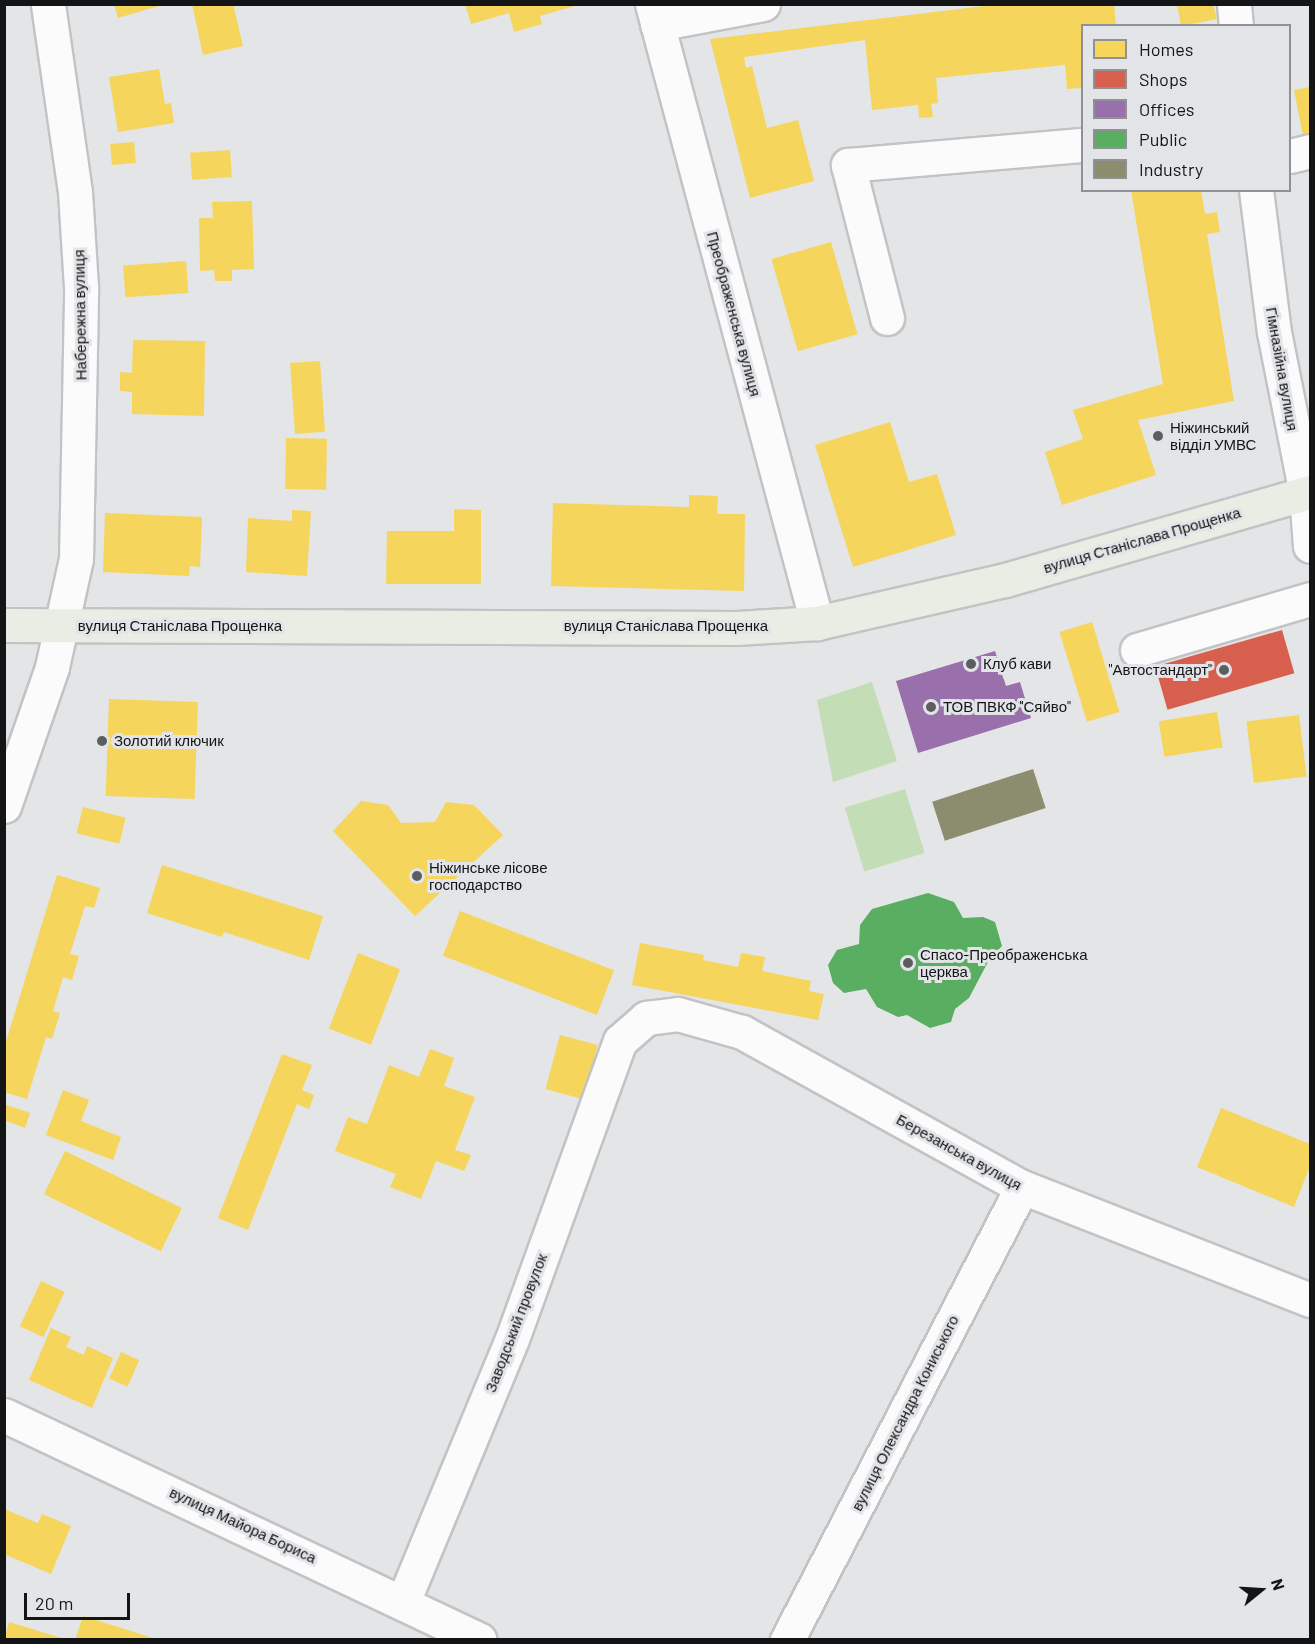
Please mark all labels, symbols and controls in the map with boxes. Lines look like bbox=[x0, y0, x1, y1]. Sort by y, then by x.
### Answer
legend bbox=[1081, 24, 1291, 192]
text: Homes bbox=[1139, 38, 1193, 60]
text: Shops bbox=[1139, 68, 1188, 90]
text: Offices bbox=[1139, 98, 1195, 120]
text: Public bbox=[1139, 128, 1187, 150]
text: Industry bbox=[1139, 158, 1203, 180]
street label: Преображенська вулиця bbox=[703, 230, 765, 398]
street label: Набережна вулиця bbox=[70, 249, 90, 381]
street label: Гімназійна вулиця bbox=[1262, 306, 1302, 432]
place label: Ніжинський відділ УМВС bbox=[1170, 418, 1256, 453]
marker: Ніжинський відділ УМВС bbox=[1151, 429, 1165, 443]
street label: вулиця Станіслава Прощенка bbox=[1041, 503, 1243, 577]
street label: вулиця Станіслава Прощенка bbox=[78, 617, 282, 635]
street label: вулиця Станіслава Прощенка bbox=[564, 617, 768, 635]
place label: Клуб кави bbox=[983, 655, 1051, 673]
marker: Клуб кави bbox=[964, 657, 978, 671]
place label: "Автостандарт" bbox=[1109, 661, 1212, 679]
marker: "Автостандарт" bbox=[1217, 663, 1231, 677]
place label: ТОВ ПВКФ "Сяйво" bbox=[943, 698, 1071, 716]
marker: ТОВ ПВКФ "Сяйво" bbox=[924, 700, 938, 714]
place label: Золотий ключик bbox=[114, 732, 224, 750]
marker: Золотий ключик bbox=[95, 734, 109, 748]
place label: Ніжинське лісове господарство bbox=[429, 858, 547, 893]
marker: Ніжинське лісове господарство bbox=[410, 869, 424, 883]
place label: Спасо-Преображенська церква bbox=[920, 945, 1088, 980]
marker: Спасо-Преображенська церква bbox=[901, 956, 915, 970]
street label: Березанська вулиця bbox=[893, 1110, 1025, 1194]
street label: Заводський провулок bbox=[481, 1251, 551, 1395]
street label: вулиця Олександра Кониського bbox=[848, 1312, 962, 1514]
street label: вулиця Майора Бориса bbox=[167, 1483, 319, 1567]
north arrow bbox=[1231, 1560, 1291, 1620]
text: N bbox=[1268, 1576, 1289, 1592]
scale bar bbox=[27, 1581, 134, 1619]
text: 20 m bbox=[35, 1592, 73, 1614]

